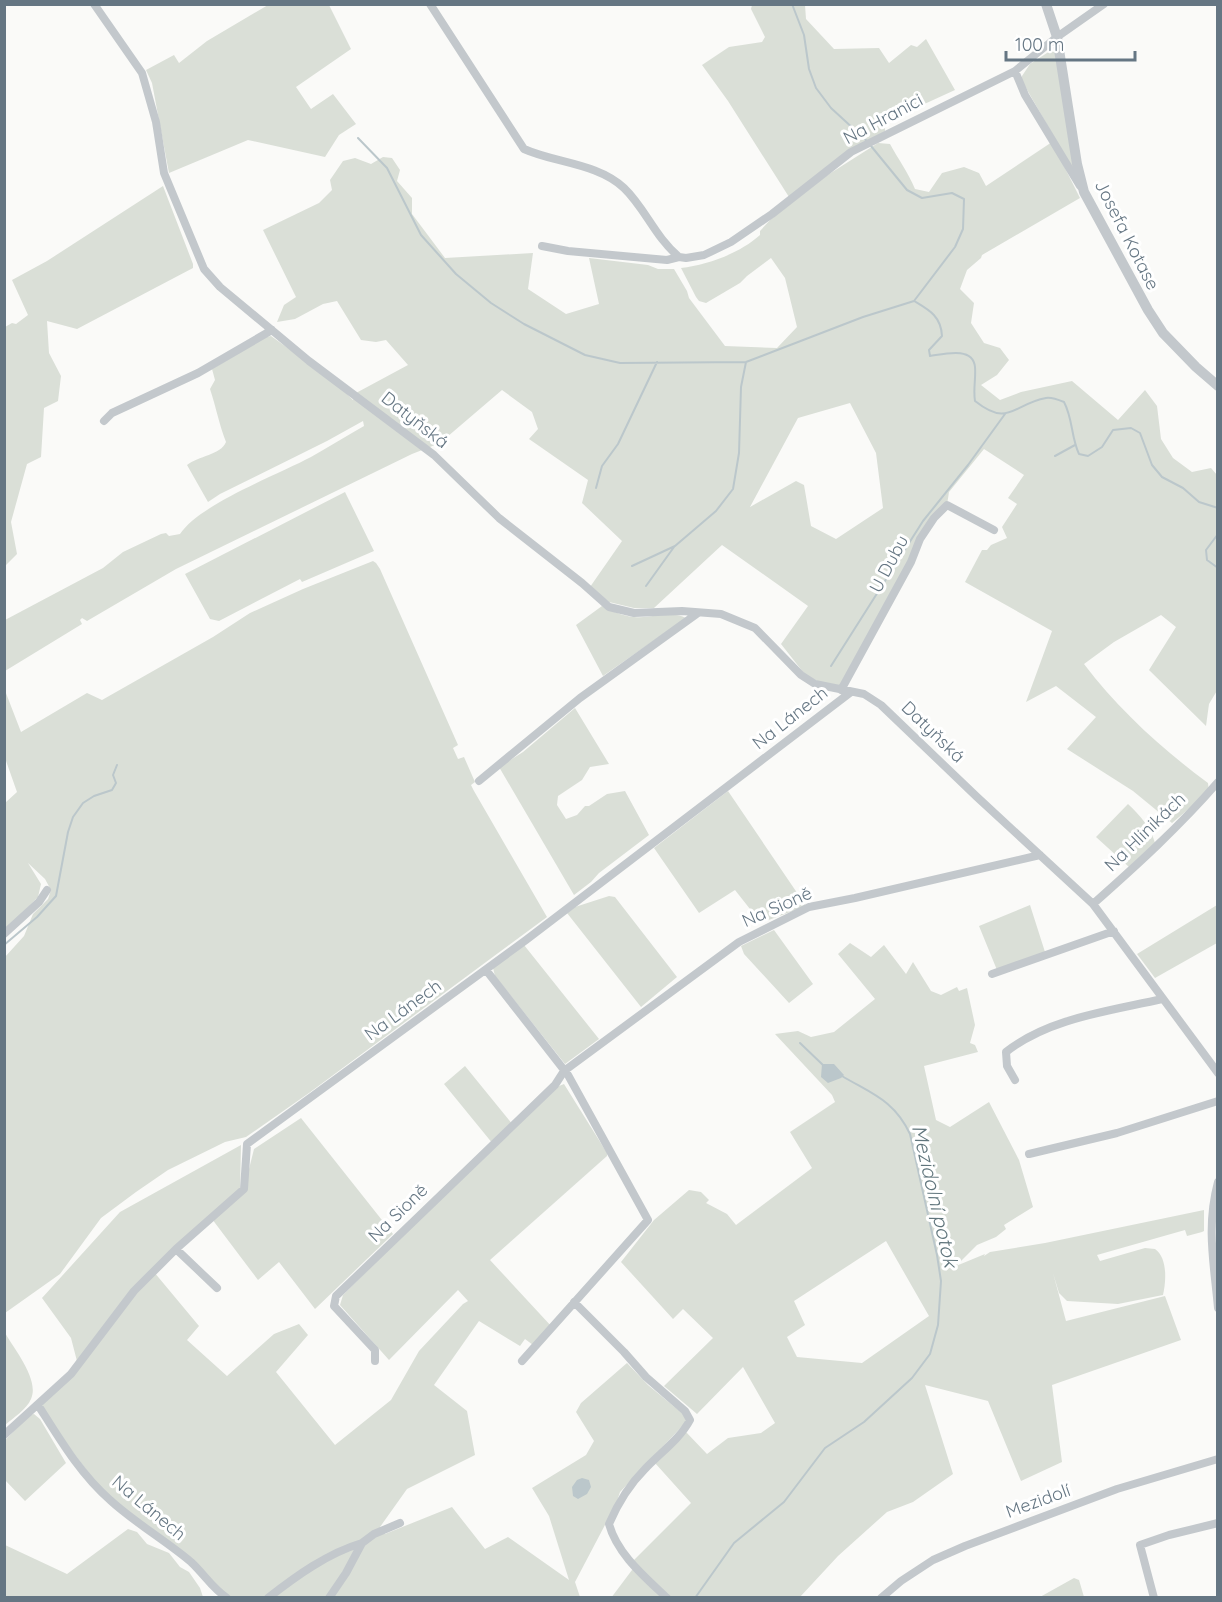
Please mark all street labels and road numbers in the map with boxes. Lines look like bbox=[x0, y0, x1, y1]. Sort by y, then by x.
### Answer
street label: Na Hranici bbox=[839, 88, 927, 149]
street label: Josefa Kotase bbox=[1090, 176, 1165, 294]
street label: Datyňská bbox=[377, 386, 454, 453]
street label: U Dubu bbox=[864, 531, 913, 597]
street label: Na Lánech bbox=[747, 681, 832, 754]
street label: Datyňská bbox=[897, 696, 970, 768]
street label: Na Hlinikách bbox=[1099, 787, 1190, 876]
street label: Na Sioně bbox=[738, 881, 815, 932]
street label: Na Lánech bbox=[360, 974, 446, 1045]
street label: Na Sioně bbox=[363, 1179, 432, 1247]
street label: Na Lánech bbox=[108, 1470, 191, 1545]
street label: Mezidolí bbox=[1002, 1478, 1074, 1523]

